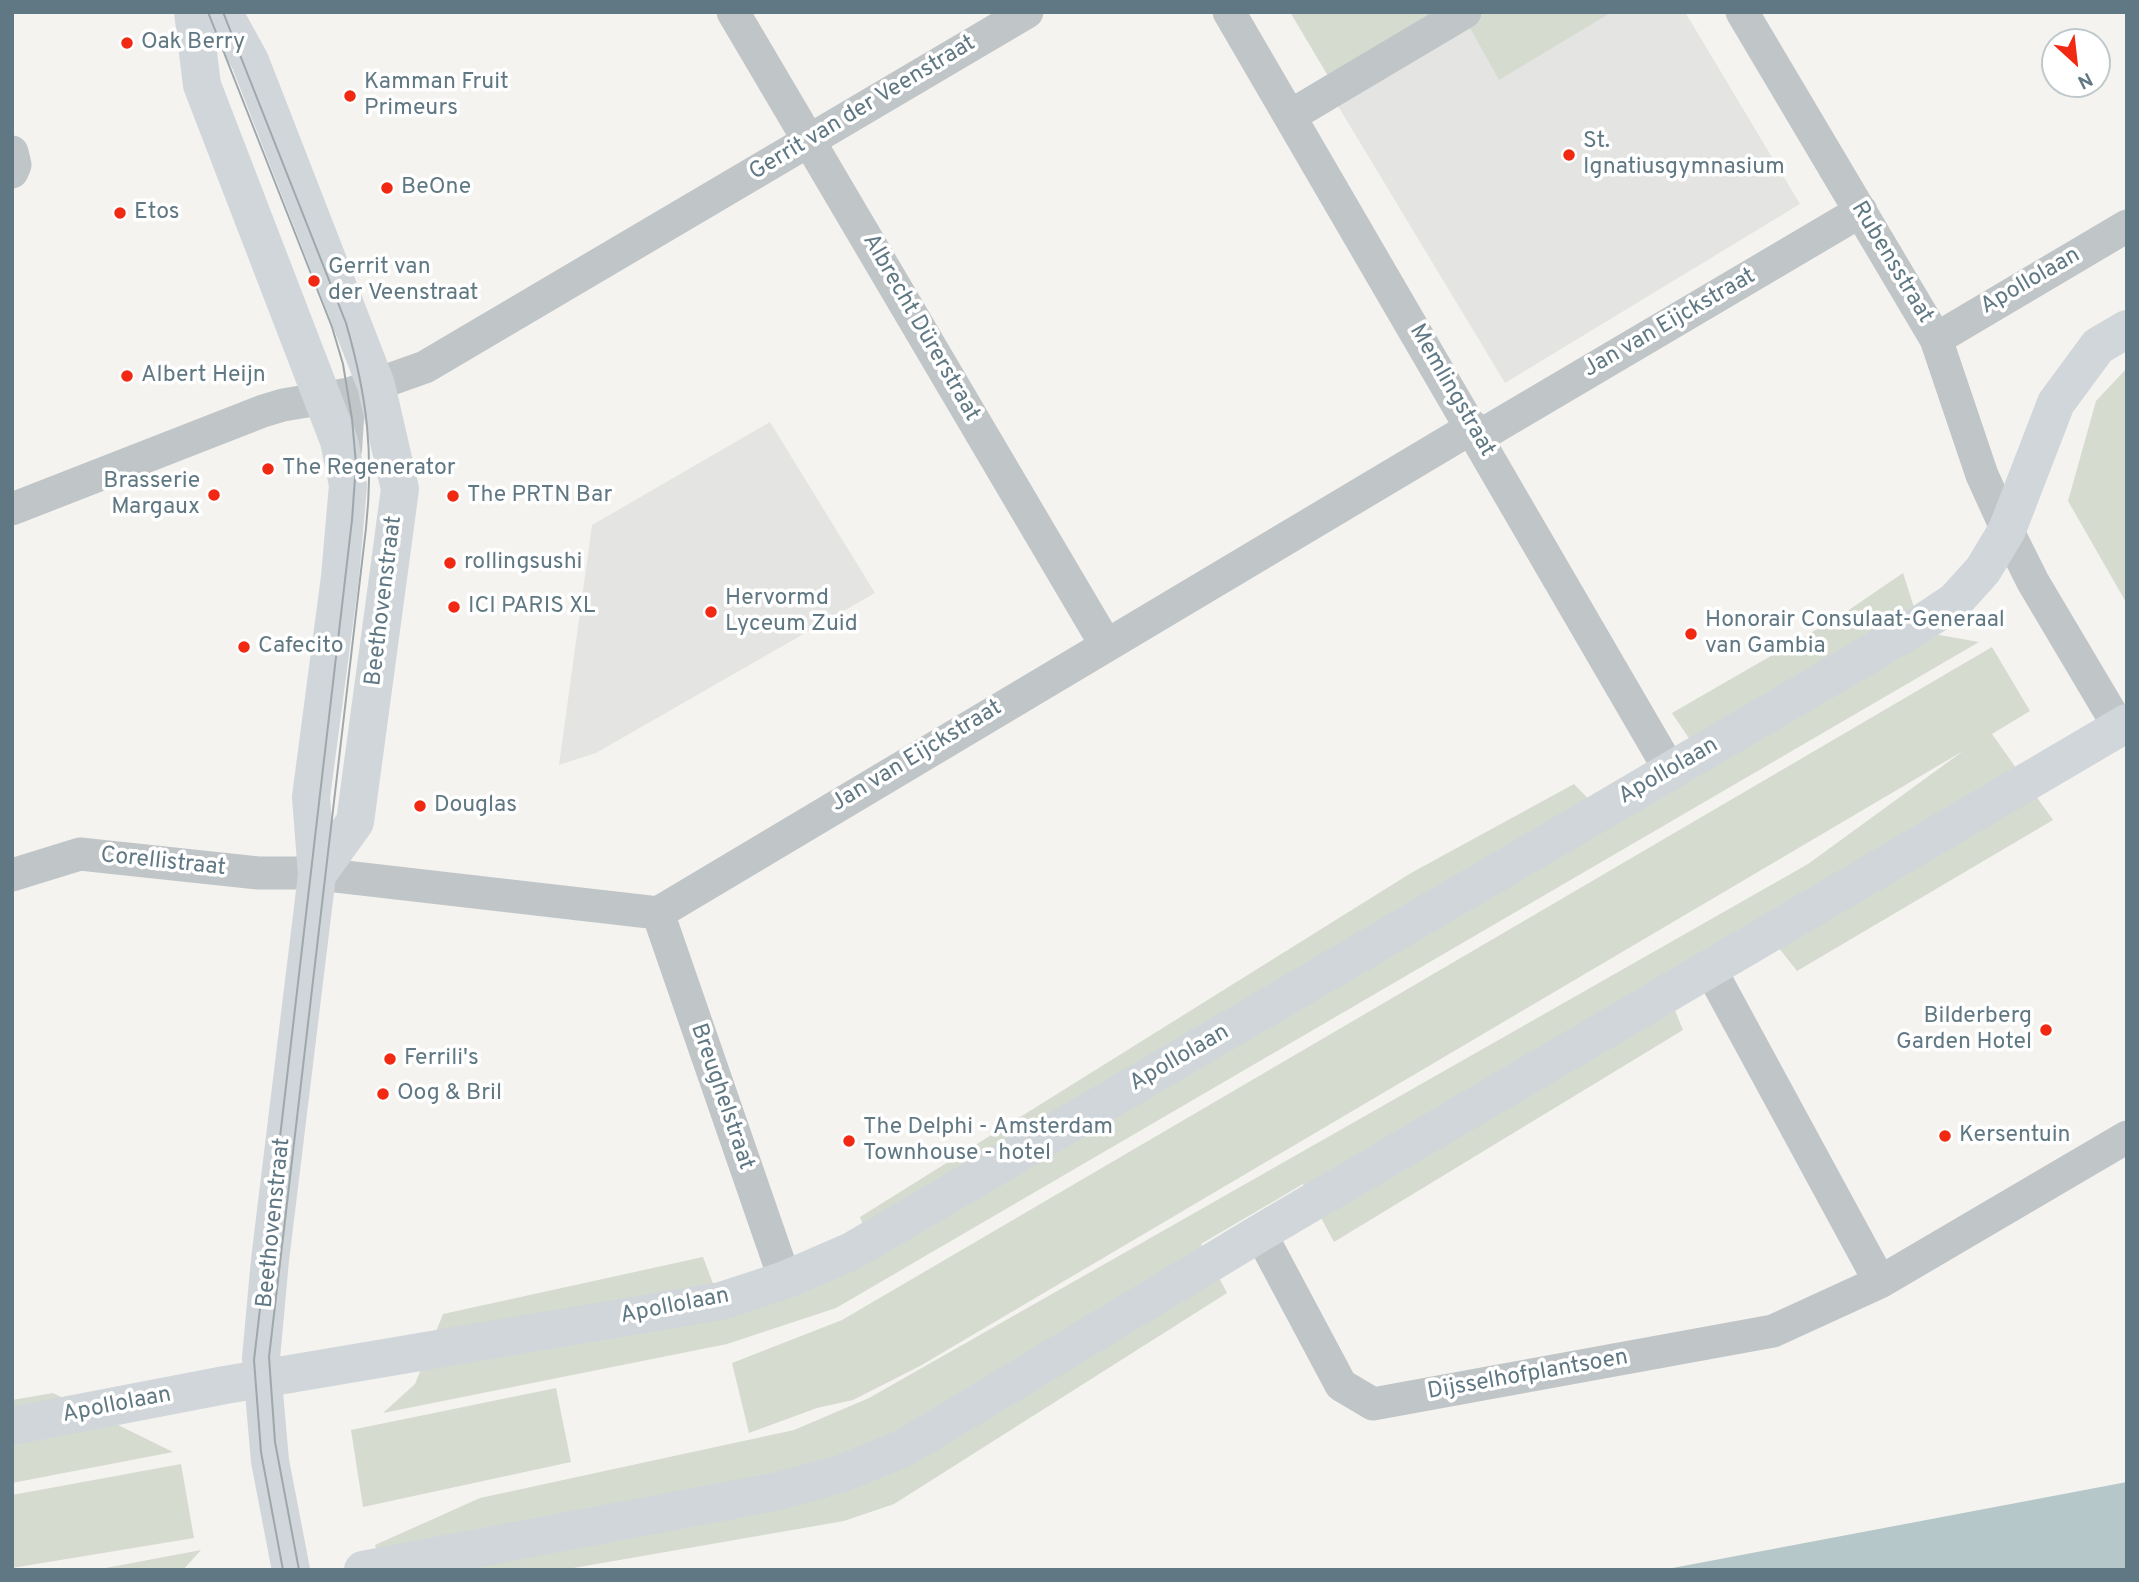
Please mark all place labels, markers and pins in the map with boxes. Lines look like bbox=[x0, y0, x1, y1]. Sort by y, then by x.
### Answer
place label: Oak Berry bbox=[141, 29, 245, 57]
marker: Oak Berry bbox=[119, 35, 135, 51]
place label: Kamman Fruit Primeurs bbox=[364, 69, 509, 123]
marker: Kamman Fruit Primeurs bbox=[342, 88, 358, 104]
place label: St. Ignatiusgymnasium bbox=[1583, 128, 1785, 182]
marker: St. Ignatiusgymnasium bbox=[1561, 147, 1577, 163]
place label: BeOne bbox=[401, 174, 471, 202]
marker: BeOne bbox=[379, 180, 395, 196]
place label: Etos bbox=[134, 199, 180, 227]
marker: Etos bbox=[112, 205, 128, 221]
place label: Gerrit van der Veenstraat bbox=[328, 254, 479, 308]
marker: Gerrit van der Veenstraat bbox=[306, 273, 322, 289]
place label: Albert Heijn bbox=[141, 362, 266, 390]
marker: Albert Heijn bbox=[119, 368, 135, 384]
place label: The Regenerator bbox=[282, 455, 456, 483]
marker: The Regenerator bbox=[260, 461, 276, 477]
place label: Brasserie Margaux bbox=[103, 468, 200, 522]
place label: The PRTN Bar bbox=[467, 482, 612, 510]
marker: Brasserie Margaux bbox=[206, 487, 222, 503]
marker: The PRTN Bar bbox=[445, 488, 461, 504]
place label: rollingsushi bbox=[464, 549, 582, 577]
marker: rollingsushi bbox=[442, 555, 458, 571]
place label: Hervormd Lyceum Zuid bbox=[725, 585, 858, 639]
place label: ICI PARIS XL bbox=[468, 593, 596, 621]
marker: ICI PARIS XL bbox=[446, 599, 462, 615]
marker: Hervormd Lyceum Zuid bbox=[703, 604, 719, 620]
place label: Honorair Consulaat-Generaal van Gambia bbox=[1705, 607, 2005, 661]
marker: Honorair Consulaat-Generaal van Gambia bbox=[1683, 626, 1699, 642]
place label: Cafecito bbox=[258, 633, 343, 661]
marker: Cafecito bbox=[236, 639, 252, 655]
place label: Douglas bbox=[434, 792, 517, 820]
marker: Douglas bbox=[412, 798, 428, 814]
place label: Bilderberg Garden Hotel bbox=[1896, 1003, 2032, 1057]
marker: Bilderberg Garden Hotel bbox=[2038, 1022, 2054, 1038]
place label: Ferrili's bbox=[404, 1045, 479, 1073]
marker: Ferrili's bbox=[382, 1051, 398, 1067]
place label: Oog & Bril bbox=[397, 1080, 502, 1108]
marker: Oog & Bril bbox=[375, 1086, 391, 1102]
place label: The Delphi - Amsterdam Townhouse - hotel bbox=[863, 1114, 1113, 1168]
place label: Kersentuin bbox=[1959, 1122, 2071, 1150]
marker: Kersentuin bbox=[1937, 1128, 1953, 1144]
marker: The Delphi - Amsterdam Townhouse - hotel bbox=[841, 1133, 857, 1149]

